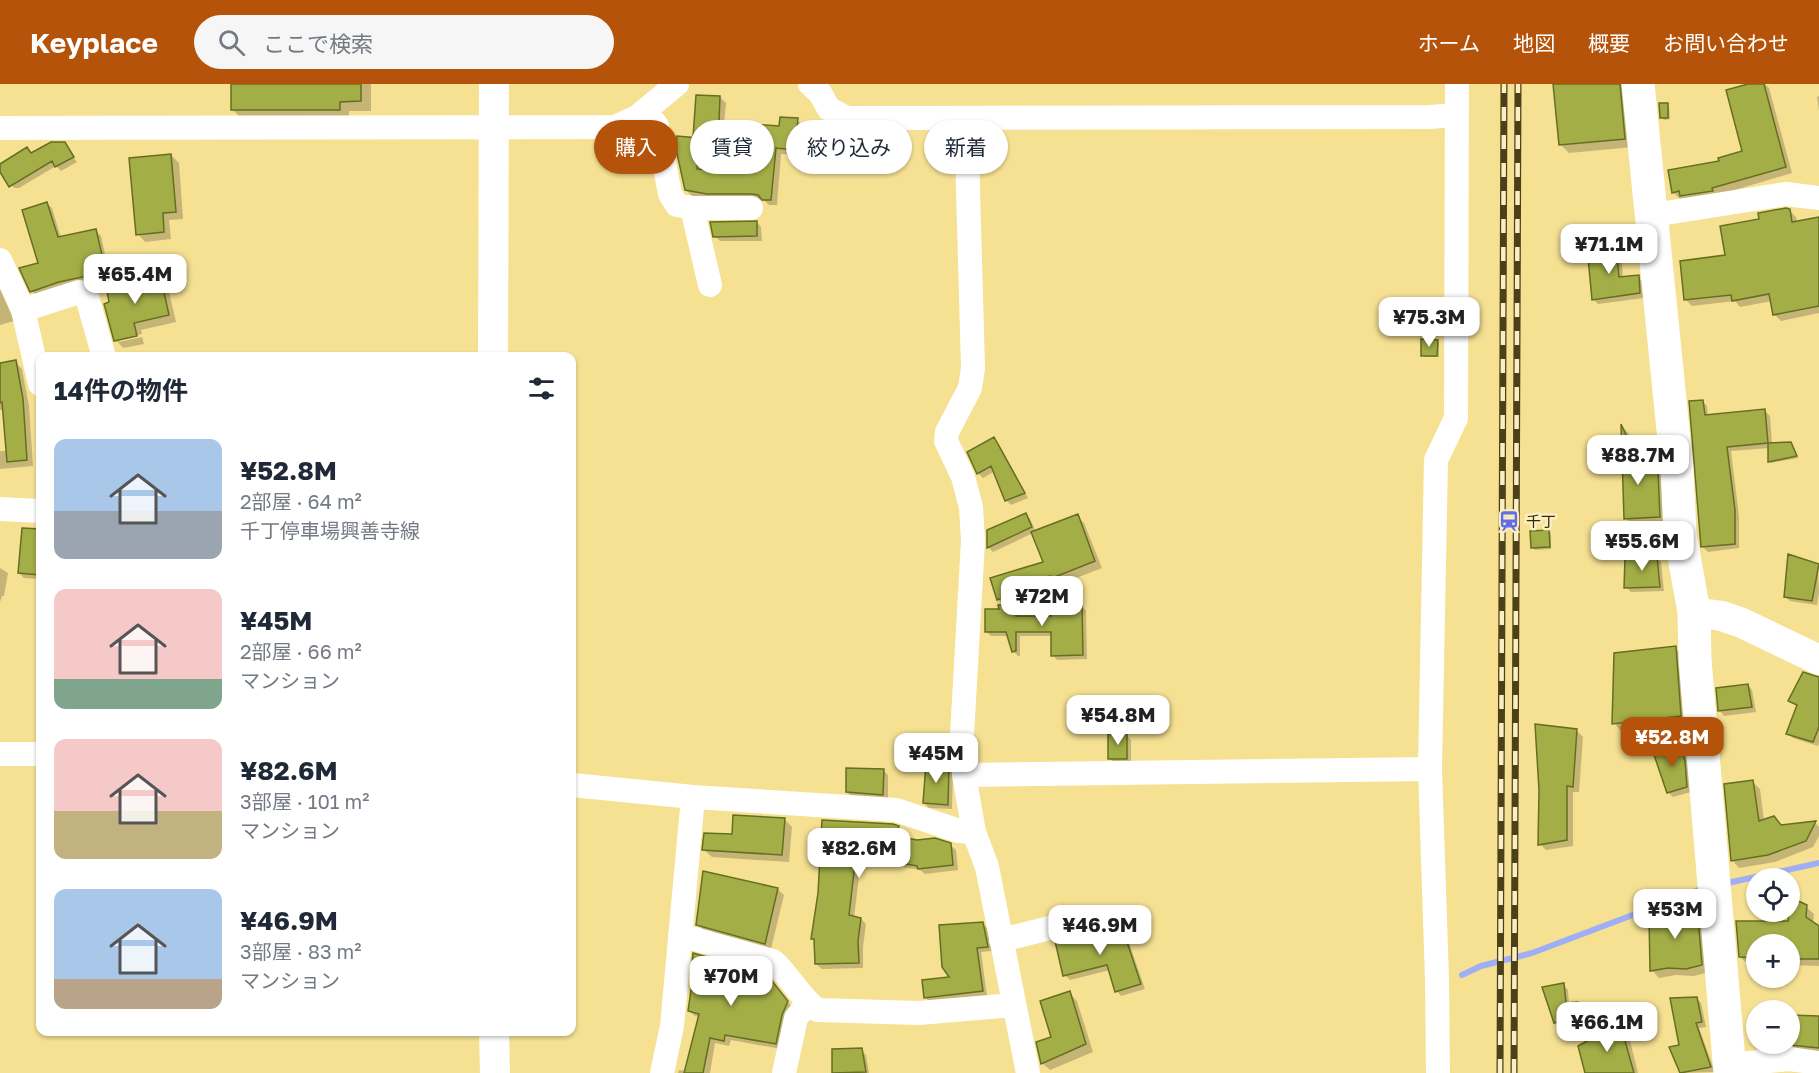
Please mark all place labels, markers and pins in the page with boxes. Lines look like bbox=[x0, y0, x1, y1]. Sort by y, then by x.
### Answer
pin: ¥71.1M bbox=[1560, 224, 1658, 275]
pin: ¥65.4M bbox=[86, 254, 184, 305]
pin: ¥75.3M bbox=[1380, 297, 1478, 348]
pin: ¥88.7M bbox=[1589, 435, 1687, 486]
station icon: 千丁 bbox=[1497, 509, 1521, 533]
place label: 千丁 bbox=[1526, 512, 1556, 530]
pin: ¥55.6M bbox=[1593, 521, 1691, 572]
pin: ¥72M bbox=[1006, 576, 1078, 627]
pin: ¥54.8M bbox=[1069, 695, 1167, 746]
pin: ¥52.8M bbox=[1623, 717, 1721, 768]
pin: ¥45M bbox=[900, 733, 972, 784]
pin: ¥82.6M bbox=[810, 828, 908, 879]
pin: ¥53M bbox=[1639, 889, 1711, 940]
pin: ¥46.9M bbox=[1051, 905, 1149, 956]
pin: ¥70M bbox=[695, 956, 767, 1007]
pin: ¥66.1M bbox=[1558, 1002, 1656, 1053]

